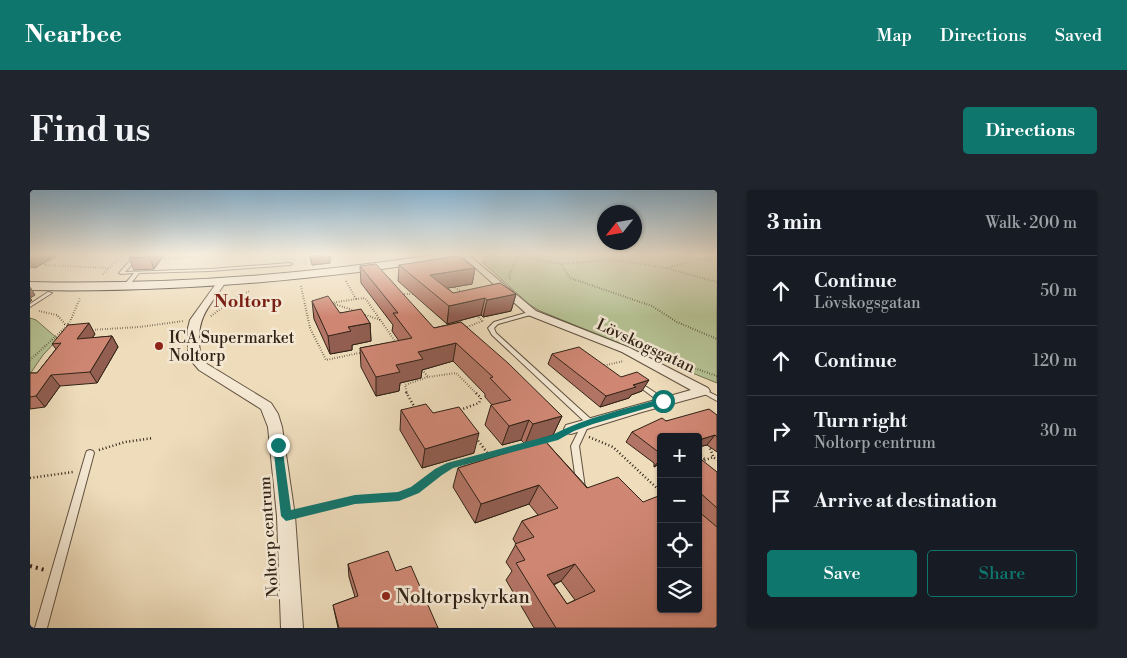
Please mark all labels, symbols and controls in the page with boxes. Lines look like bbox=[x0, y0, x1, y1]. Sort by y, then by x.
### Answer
text: Nearbee bbox=[25, 20, 122, 50]
text: Map bbox=[876, 24, 912, 47]
text: Directions bbox=[940, 24, 1027, 47]
text: Saved bbox=[1055, 24, 1102, 47]
button: Directions bbox=[963, 107, 1097, 154]
text: Find us bbox=[30, 109, 150, 152]
north arrow bbox=[597, 205, 642, 250]
text: 3 min bbox=[767, 210, 822, 236]
text: Walk · 200 m bbox=[985, 213, 1077, 233]
text: Continue bbox=[814, 269, 897, 293]
icon: ahead bbox=[767, 277, 795, 305]
text: 50 m bbox=[1040, 281, 1077, 301]
district label: Noltorp bbox=[214, 290, 282, 313]
text: Lövskogsgatan bbox=[814, 293, 921, 313]
street label: Lövskogsgatan bbox=[593, 314, 699, 378]
place label: ICA Supermarket Noltorp bbox=[169, 328, 295, 366]
marker: ICA Supermarket Noltorp bbox=[153, 340, 165, 352]
icon: ahead bbox=[767, 347, 795, 375]
text: Continue bbox=[814, 349, 897, 373]
text: 120 m bbox=[1033, 351, 1077, 371]
route start bbox=[652, 390, 675, 413]
text: Turn right bbox=[814, 409, 907, 433]
icon: right bbox=[767, 417, 795, 445]
text: 30 m bbox=[1040, 421, 1077, 441]
map controls bbox=[657, 433, 702, 613]
button: + bbox=[657, 433, 702, 478]
text: Noltorp centrum bbox=[814, 433, 936, 453]
route end bbox=[267, 434, 290, 457]
street label: Noltorp centrum bbox=[255, 476, 283, 598]
button: − bbox=[657, 478, 702, 523]
icon: arrive bbox=[767, 487, 795, 515]
text: Arrive at destination bbox=[814, 489, 997, 513]
button: locate bbox=[657, 523, 702, 568]
button: Save bbox=[767, 550, 917, 597]
button: Share bbox=[927, 550, 1077, 597]
button: layers bbox=[657, 568, 702, 613]
place label: Noltorpskyrkan bbox=[396, 585, 530, 609]
marker: Noltorpskyrkan bbox=[380, 590, 392, 602]

